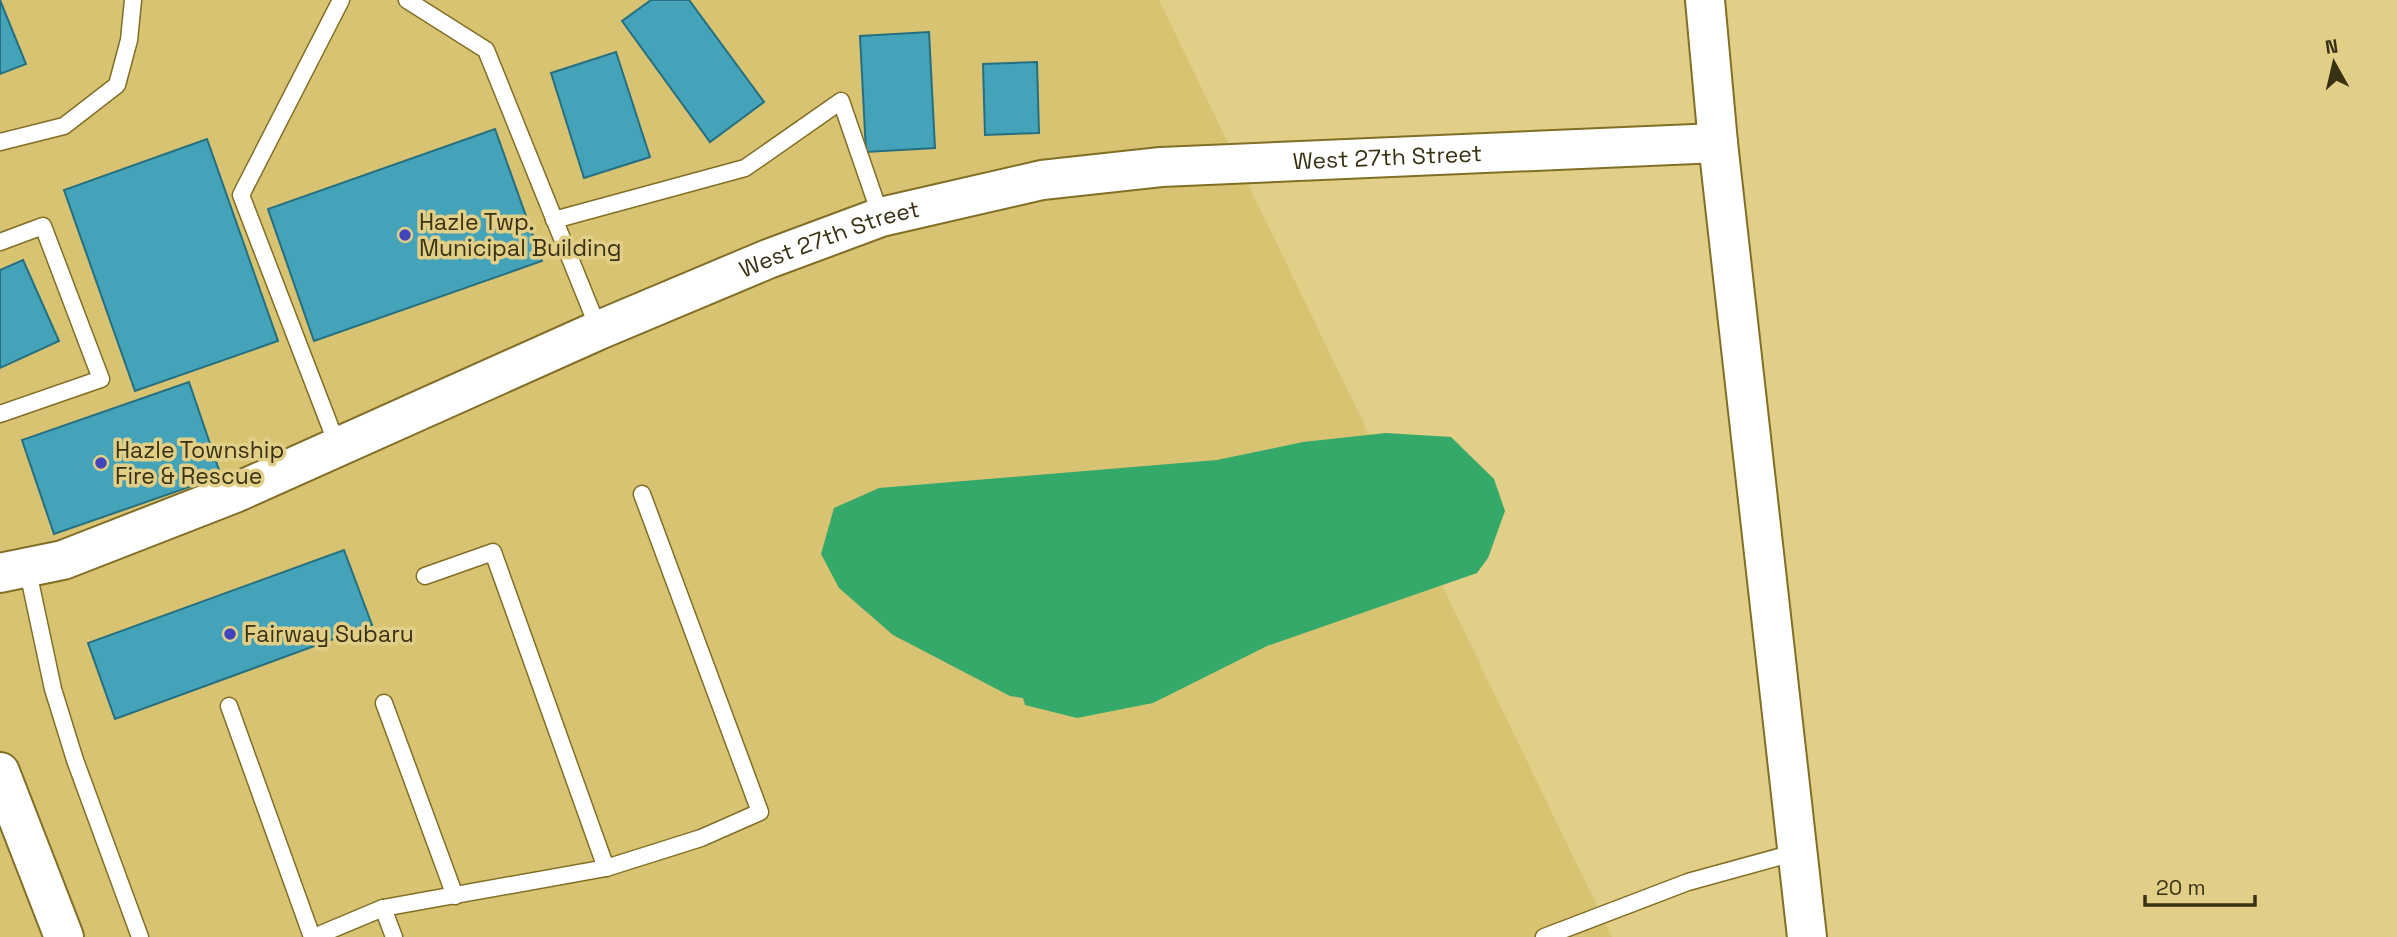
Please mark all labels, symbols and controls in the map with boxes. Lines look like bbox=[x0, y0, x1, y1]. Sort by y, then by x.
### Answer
north arrow bbox=[2299, 28, 2369, 98]
text: N bbox=[2324, 33, 2340, 60]
street label: West 27th Street bbox=[1292, 138, 1483, 176]
street label: West 27th Street bbox=[735, 194, 922, 284]
place label: Hazle Twp. Municipal Building bbox=[419, 207, 622, 263]
marker: Hazle Twp. Municipal Building bbox=[397, 227, 413, 243]
place label: Hazle Township Fire & Rescue bbox=[115, 435, 284, 491]
marker: Hazle Township Fire & Rescue bbox=[93, 455, 109, 471]
place label: Fairway Subaru bbox=[244, 619, 414, 649]
marker: Fairway Subaru bbox=[222, 626, 238, 642]
scale bar bbox=[2145, 864, 2255, 908]
text: 20 m bbox=[2156, 874, 2206, 901]

